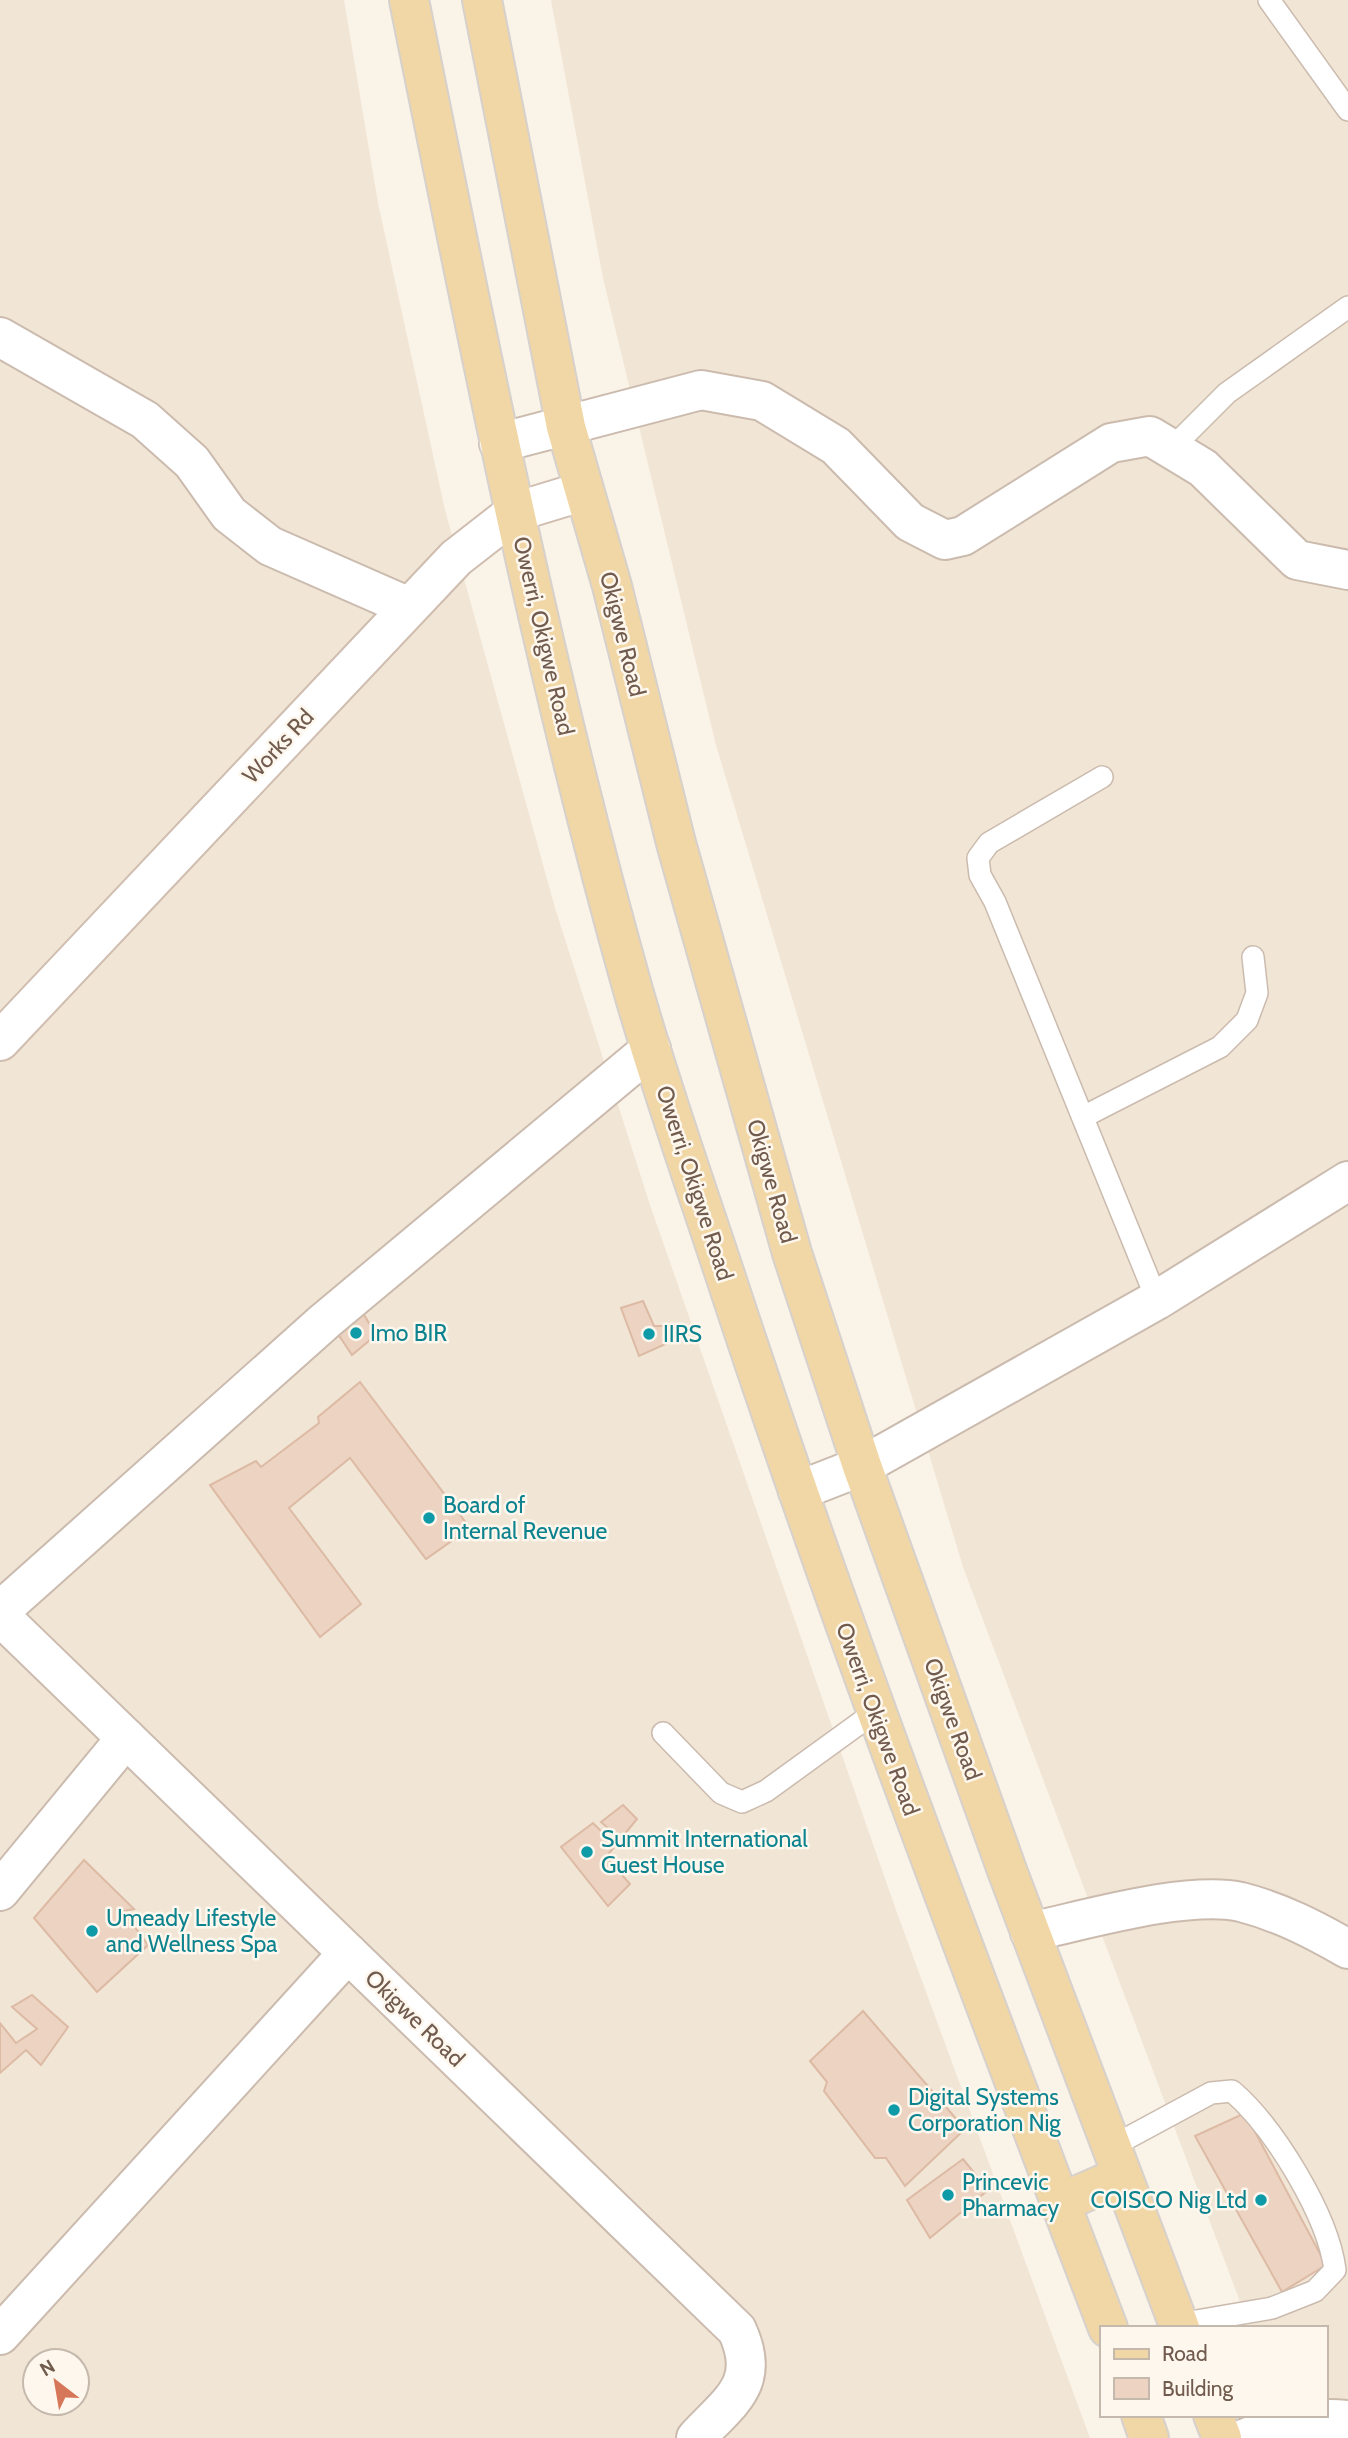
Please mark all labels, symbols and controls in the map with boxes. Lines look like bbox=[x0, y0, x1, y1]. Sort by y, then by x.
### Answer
street label: Owerri, Okigwe Road bbox=[508, 534, 580, 738]
street label: Okigwe Road bbox=[594, 569, 652, 699]
street label: Works Rd bbox=[236, 703, 320, 789]
street label: Owerri, Okigwe Road bbox=[650, 1082, 740, 1284]
street label: Okigwe Road bbox=[741, 1116, 803, 1246]
place label: Imo BIR bbox=[370, 1319, 447, 1347]
place label: IIRS bbox=[663, 1320, 702, 1348]
marker: Imo BIR bbox=[348, 1325, 364, 1341]
marker: IIRS bbox=[641, 1326, 657, 1342]
place label: Board of Internal Revenue bbox=[443, 1491, 607, 1545]
marker: Board of Internal Revenue bbox=[421, 1510, 437, 1526]
street label: Owerri, Okigwe Road bbox=[830, 1619, 926, 1819]
street label: Okigwe Road bbox=[918, 1654, 988, 1784]
place label: Summit International Guest House bbox=[601, 1825, 808, 1879]
marker: Summit International Guest House bbox=[579, 1844, 595, 1860]
place label: Umeady Lifestyle and Wellness Spa bbox=[106, 1904, 277, 1958]
marker: Umeady Lifestyle and Wellness Spa bbox=[84, 1923, 100, 1939]
street label: Okigwe Road bbox=[359, 1964, 471, 2072]
place label: Digital Systems Corporation Nig bbox=[908, 2083, 1061, 2137]
marker: Digital Systems Corporation Nig bbox=[886, 2102, 902, 2118]
place label: Princevic Pharmacy bbox=[962, 2168, 1059, 2222]
place label: COISCO Nig Ltd bbox=[1091, 2186, 1247, 2214]
marker: Princevic Pharmacy bbox=[940, 2187, 956, 2203]
marker: COISCO Nig Ltd bbox=[1253, 2192, 1269, 2208]
legend bbox=[1100, 2326, 1327, 2417]
text: Road bbox=[1162, 2341, 1208, 2366]
north arrow bbox=[21, 2347, 91, 2417]
text: N bbox=[36, 2355, 59, 2381]
text: Building bbox=[1162, 2376, 1234, 2401]

